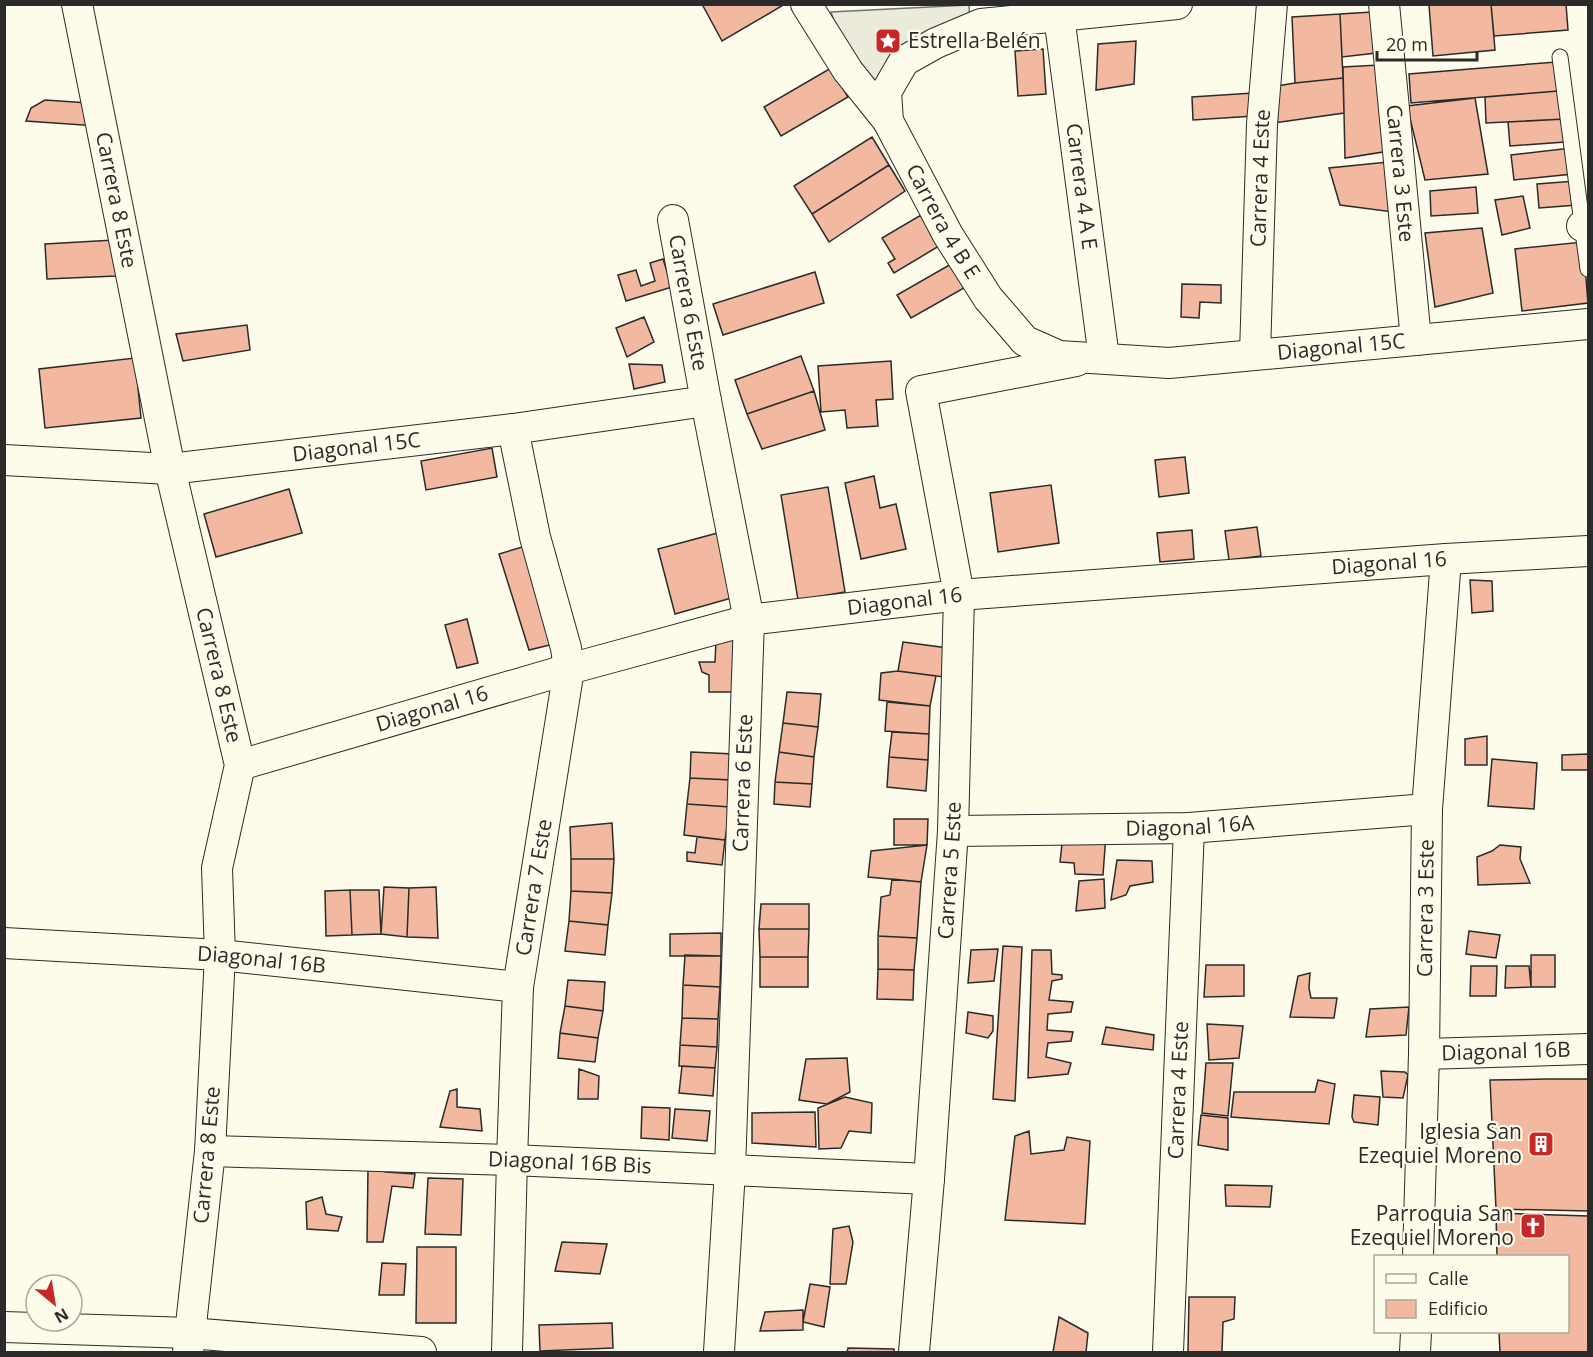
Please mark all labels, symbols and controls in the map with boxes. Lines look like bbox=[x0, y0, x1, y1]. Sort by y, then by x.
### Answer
scale bar bbox=[1377, 24, 1478, 62]
place icon: Estrella Belén bbox=[873, 26, 903, 56]
place label: Estrella Belén bbox=[908, 26, 1041, 54]
text: 20 m bbox=[1386, 32, 1428, 56]
street label: Carrera 3 Este bbox=[1381, 103, 1422, 243]
street label: Carrera 4 Este bbox=[1243, 108, 1276, 247]
street label: Carrera 4 A E bbox=[1060, 121, 1105, 251]
street label: Carrera 8 Este bbox=[90, 129, 144, 270]
street label: Carrera 4 B E bbox=[900, 159, 987, 284]
street label: Carrera 6 Este bbox=[663, 232, 715, 373]
street label: Diagonal 15C bbox=[1276, 326, 1407, 366]
street label: Diagonal 15C bbox=[291, 425, 422, 468]
street label: Diagonal 16 bbox=[1330, 544, 1448, 580]
street label: Diagonal 16 bbox=[845, 580, 964, 621]
street label: Carrera 8 Este bbox=[190, 604, 249, 745]
street label: Diagonal 16 bbox=[372, 678, 491, 738]
street label: Carrera 6 Este bbox=[726, 714, 758, 852]
street label: Carrera 5 Este bbox=[931, 801, 967, 940]
street label: Diagonal 16A bbox=[1125, 808, 1256, 842]
street label: Carrera 7 Este bbox=[508, 817, 558, 958]
street label: Carrera 3 Este bbox=[1410, 839, 1440, 977]
street label: Diagonal 16B bbox=[196, 939, 327, 979]
street label: Carrera 4 Este bbox=[1161, 1021, 1194, 1160]
street label: Diagonal 16B bbox=[1441, 1035, 1571, 1066]
street label: Carrera 8 Este bbox=[186, 1085, 226, 1225]
place label: Iglesia San Ezequiel Moreno bbox=[1358, 1117, 1522, 1169]
building icon: Iglesia San Ezequiel Moreno bbox=[1526, 1129, 1556, 1159]
street label: Diagonal 16B Bis bbox=[488, 1144, 652, 1179]
place label: Parroquia San Ezequiel Moreno bbox=[1350, 1199, 1514, 1251]
church icon: Parroquia San Ezequiel Moreno bbox=[1518, 1211, 1548, 1241]
legend bbox=[1374, 1255, 1569, 1333]
text: Calle bbox=[1428, 1266, 1469, 1290]
north arrow bbox=[24, 1273, 84, 1333]
text: Edificio bbox=[1428, 1296, 1488, 1320]
text: N bbox=[50, 1303, 73, 1329]

